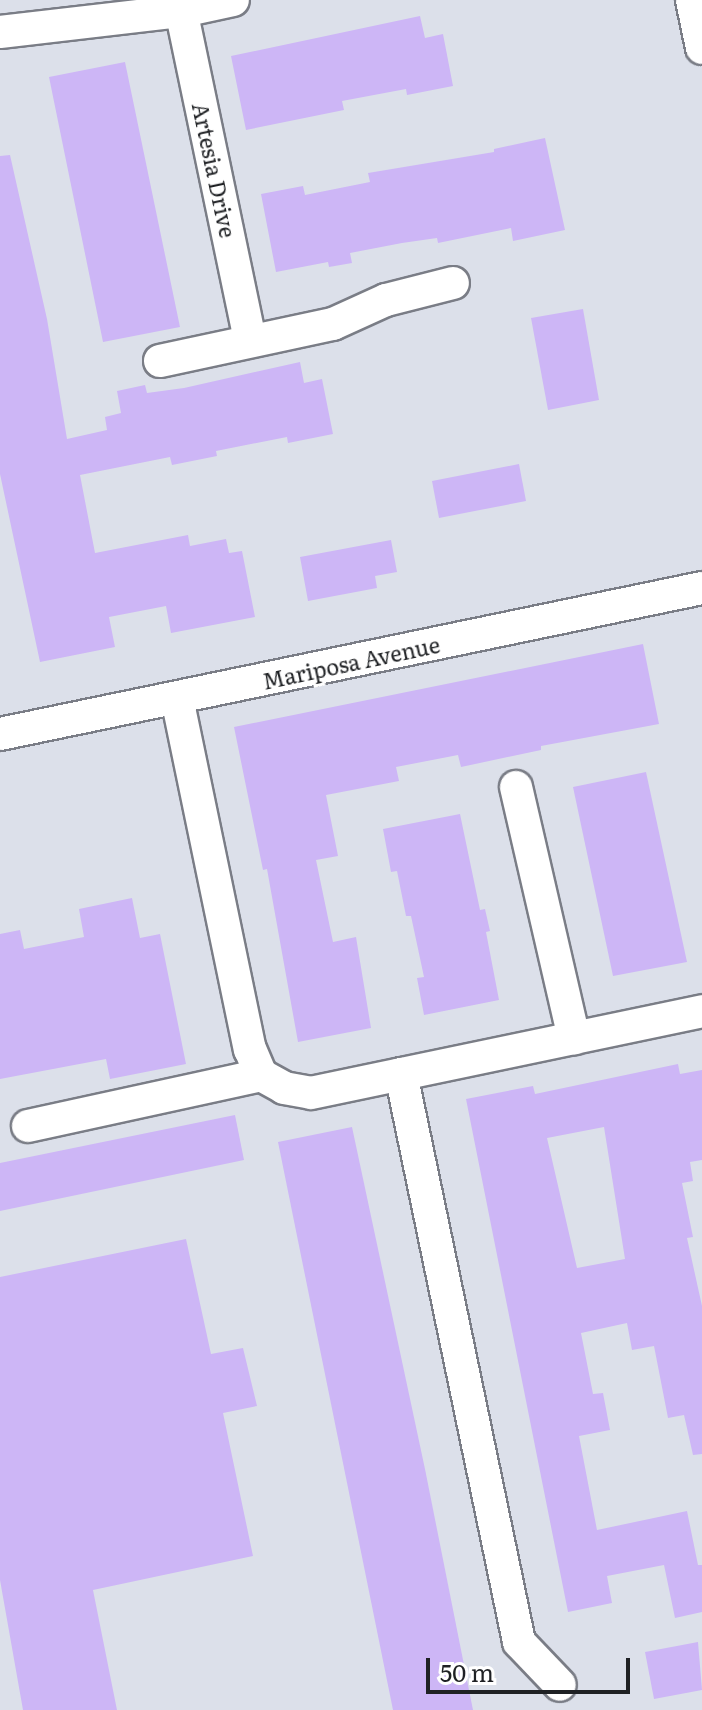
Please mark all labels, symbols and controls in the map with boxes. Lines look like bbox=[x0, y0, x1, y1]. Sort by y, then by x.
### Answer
street label: Artesia Drive bbox=[188, 100, 242, 240]
street label: Mariposa Avenue bbox=[260, 630, 442, 694]
scale bar bbox=[430, 1642, 634, 1692]
text: 50 m bbox=[440, 1654, 494, 1689]

